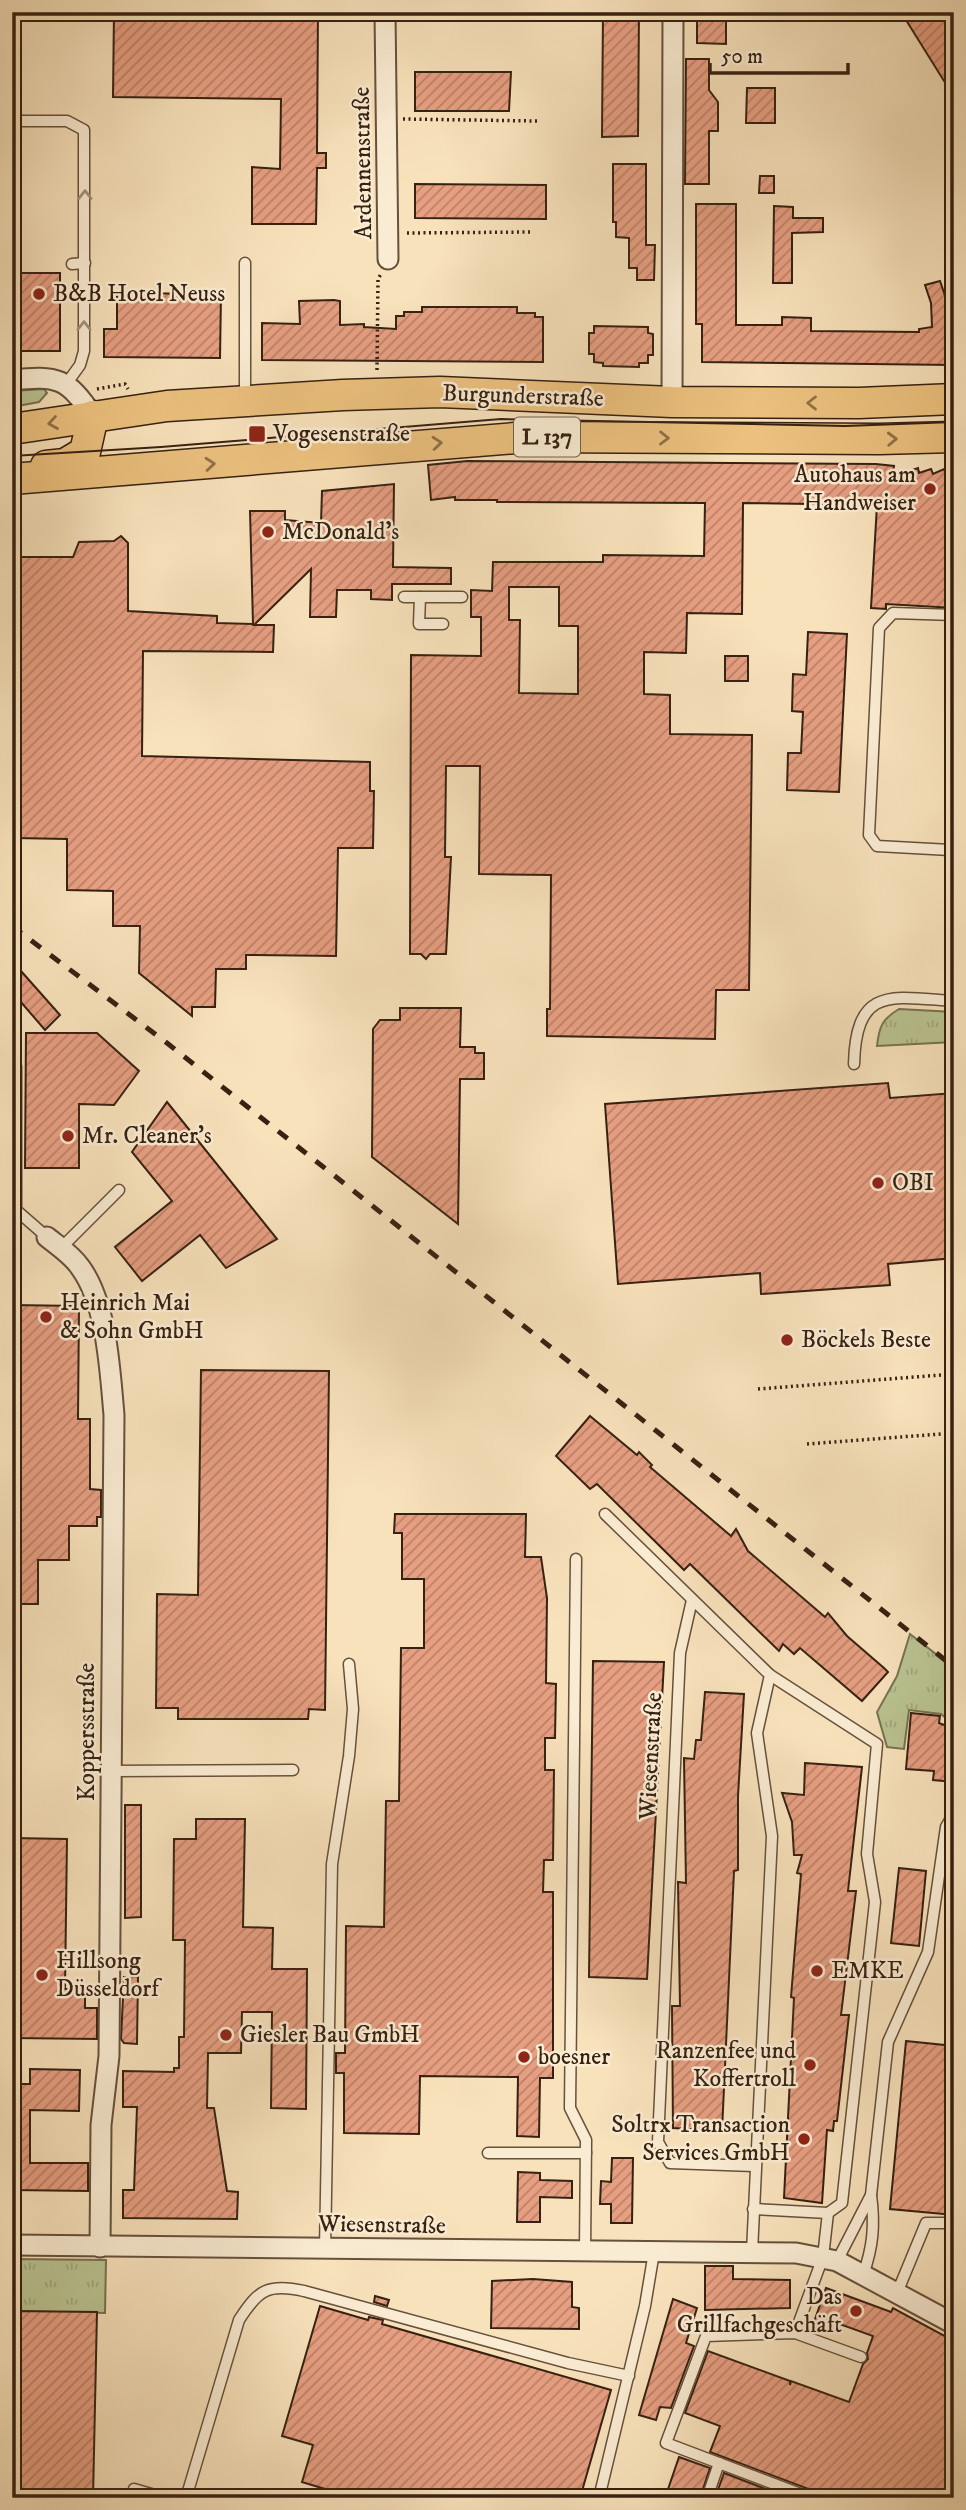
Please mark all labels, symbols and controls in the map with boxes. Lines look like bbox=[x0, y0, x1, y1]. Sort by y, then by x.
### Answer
scale bar bbox=[710, 32, 849, 76]
text: 50 m bbox=[721, 44, 763, 70]
street label: Ardennenstraße bbox=[347, 86, 379, 240]
one-way arrow bbox=[77, 189, 93, 200]
place label: B&B Hotel Neuss bbox=[53, 279, 225, 309]
marker: B&B Hotel Neuss bbox=[31, 286, 47, 302]
one-way arrow bbox=[76, 320, 92, 330]
street label: Burgunderstraße bbox=[442, 378, 604, 414]
one-way arrow bbox=[806, 395, 817, 411]
one-way arrow bbox=[47, 415, 59, 430]
road number: L 137 bbox=[514, 418, 580, 457]
place label: Vogesenstraße bbox=[272, 419, 410, 449]
marker: Vogesenstraße bbox=[247, 424, 267, 444]
one-way arrow bbox=[659, 430, 670, 446]
one-way arrow bbox=[886, 431, 897, 446]
one-way arrow bbox=[432, 436, 443, 451]
one-way arrow bbox=[205, 457, 216, 472]
place label: Autohaus am Handweiser bbox=[794, 460, 916, 518]
marker: Autohaus am Handweiser bbox=[922, 481, 938, 497]
place label: McDonald's bbox=[282, 517, 399, 547]
marker: McDonald's bbox=[260, 524, 276, 540]
place label: Mr. Cleaner's bbox=[82, 1121, 212, 1151]
marker: Mr. Cleaner's bbox=[60, 1128, 76, 1144]
place label: OBI bbox=[892, 1168, 934, 1198]
marker: OBI bbox=[870, 1175, 886, 1191]
place label: Heinrich Mai & Sohn GmbH bbox=[60, 1288, 204, 1346]
marker: Heinrich Mai & Sohn GmbH bbox=[38, 1309, 54, 1325]
place label: Böckels Beste bbox=[801, 1325, 931, 1355]
marker: Böckels Beste bbox=[779, 1332, 795, 1348]
street label: Koppersstraße bbox=[72, 1663, 102, 1801]
street label: Wiesenstraße bbox=[633, 1691, 669, 1822]
place label: Hillsong Düsseldorf bbox=[56, 1946, 162, 2004]
place label: EMKE bbox=[831, 1956, 904, 1986]
marker: EMKE bbox=[809, 1963, 825, 1979]
marker: Hillsong Düsseldorf bbox=[34, 1967, 50, 1983]
place label: Giesler Bau GmbH bbox=[240, 2020, 420, 2050]
marker: Giesler Bau GmbH bbox=[218, 2027, 234, 2043]
place label: Ranzenfee und Koffertroll bbox=[656, 2036, 797, 2094]
place label: boesner bbox=[538, 2042, 610, 2072]
marker: boesner bbox=[516, 2049, 532, 2065]
marker: Ranzenfee und Koffertroll bbox=[802, 2057, 818, 2073]
place label: Soltrx Transaction Services GmbH bbox=[611, 2110, 790, 2168]
marker: Soltrx Transaction Services GmbH bbox=[796, 2131, 812, 2147]
street label: Wiesenstraße bbox=[317, 2209, 446, 2241]
place label: Das Grillfachgeschäft bbox=[677, 2282, 842, 2340]
marker: Das Grillfachgeschäft bbox=[848, 2303, 864, 2319]

